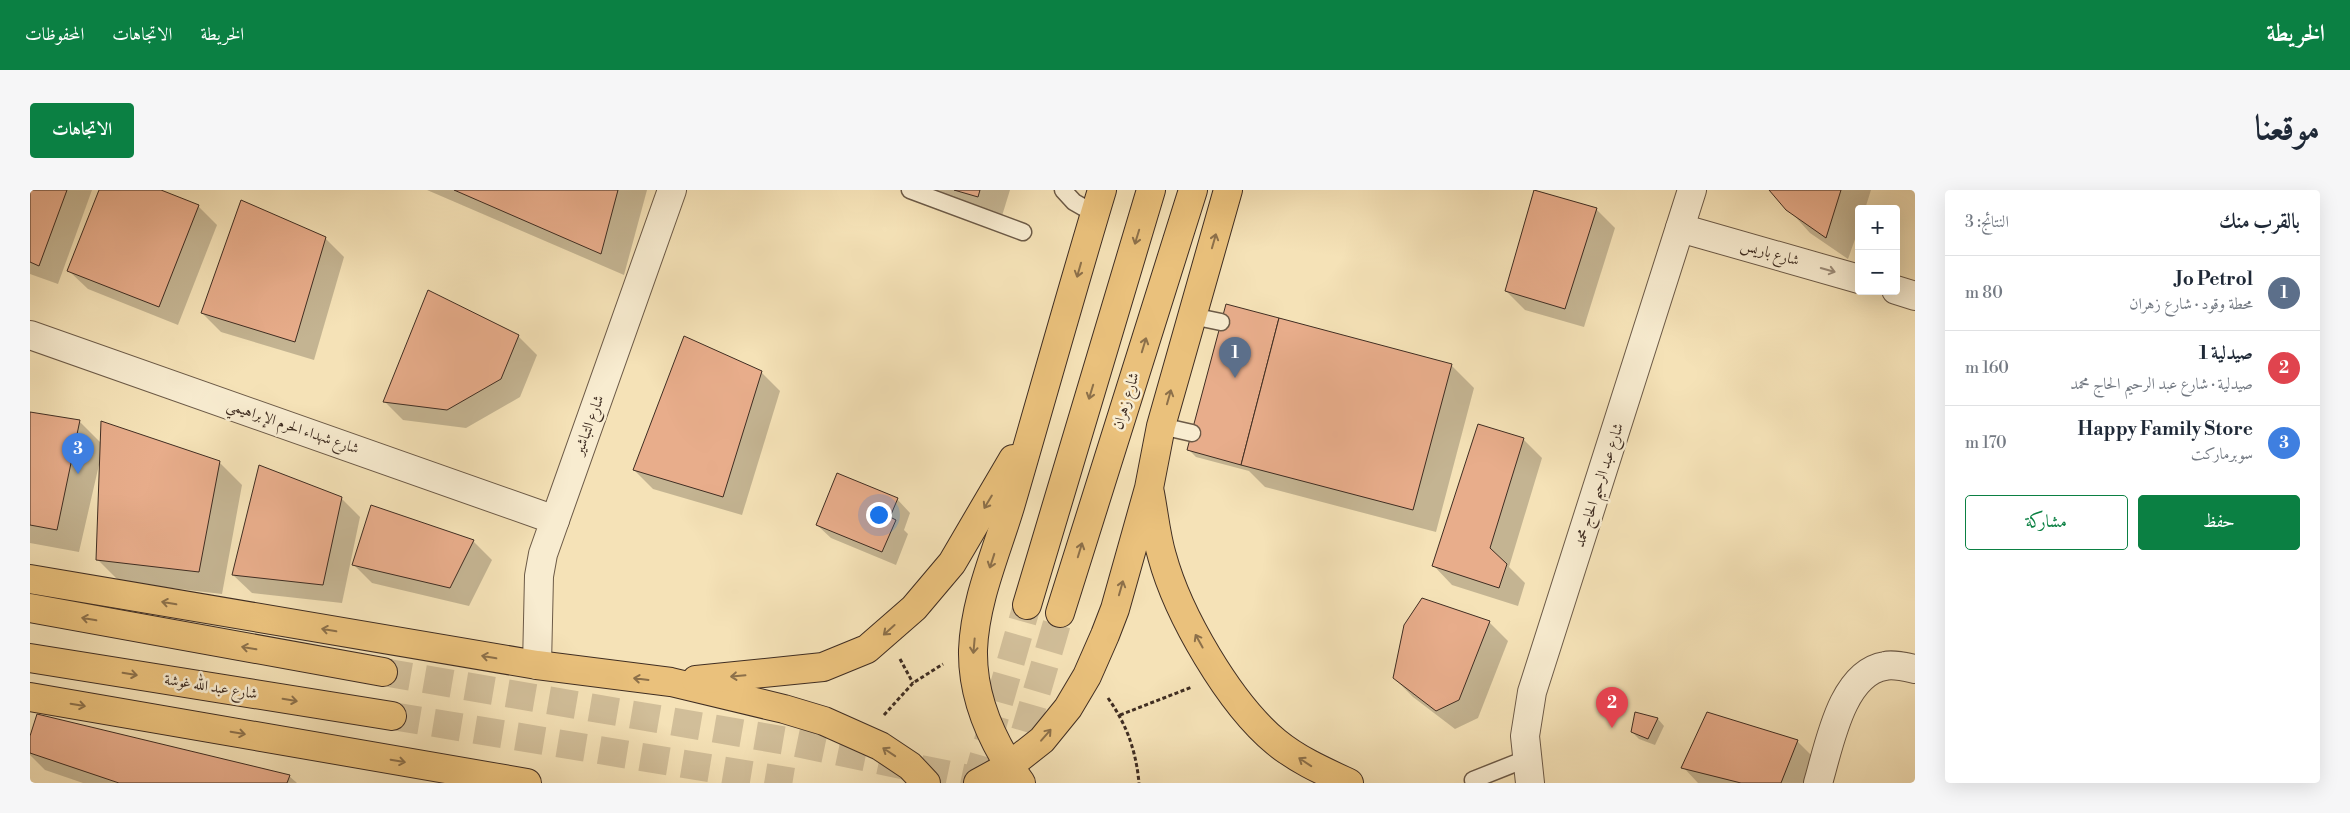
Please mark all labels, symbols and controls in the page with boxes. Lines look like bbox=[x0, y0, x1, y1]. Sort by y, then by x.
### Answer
text: الخريطة bbox=[2267, 19, 2325, 49]
text: المحفوظات bbox=[25, 23, 84, 46]
text: الاتجاهات bbox=[112, 23, 172, 46]
text: الخريطة bbox=[200, 23, 244, 46]
button: الاتجاهات bbox=[30, 103, 134, 158]
text: موقعنا bbox=[2255, 107, 2320, 150]
map controls bbox=[1855, 205, 1900, 295]
button: + bbox=[1855, 205, 1900, 250]
text: بالقرب منك bbox=[2219, 209, 2300, 235]
text: النتائج: 3 bbox=[1965, 212, 2009, 232]
one-way arrow bbox=[1132, 228, 1142, 244]
one-way arrow bbox=[1209, 233, 1219, 249]
street label: شارع باريس bbox=[1738, 236, 1802, 273]
button: − bbox=[1855, 250, 1900, 295]
one-way arrow bbox=[1073, 262, 1083, 278]
one-way arrow bbox=[1820, 266, 1836, 276]
text: Jo Petrol bbox=[2175, 267, 2253, 291]
text: 80 m bbox=[1965, 283, 2003, 303]
text: 1 bbox=[2280, 283, 2288, 303]
text: محطة وقود · شارع زهران bbox=[2129, 294, 2253, 314]
one-way arrow bbox=[1140, 337, 1149, 353]
pin: 1 bbox=[1219, 337, 1251, 378]
text: صيدلية 1 bbox=[2199, 341, 2253, 365]
text: 160 m bbox=[1965, 358, 2009, 378]
text: 2 bbox=[2279, 358, 2289, 378]
street label: شارع زهران bbox=[1108, 370, 1147, 433]
text: صيدلية · شارع عبد الرحيم الحاج محمد bbox=[2070, 374, 2253, 394]
one-way arrow bbox=[1085, 384, 1095, 400]
one-way arrow bbox=[1165, 390, 1175, 406]
street label: شارع التباشير bbox=[569, 392, 611, 461]
street label: شارع شهداء الحرم الإبراهيمي bbox=[223, 395, 362, 462]
text: Happy Family Store bbox=[2078, 417, 2253, 441]
street label: شارع عبد الرحيم الحاج محمد bbox=[1570, 420, 1633, 551]
pin: 3 bbox=[62, 433, 94, 474]
text: 170 m bbox=[1965, 433, 2007, 453]
text: 3 bbox=[2279, 433, 2289, 453]
text: سوبرماركت bbox=[2191, 444, 2253, 464]
one-way arrow bbox=[982, 495, 992, 509]
button: مشاركة bbox=[1965, 495, 2128, 550]
button: حفظ bbox=[2138, 495, 2300, 550]
your location bbox=[866, 502, 892, 528]
one-way arrow bbox=[1075, 542, 1085, 558]
one-way arrow bbox=[987, 553, 997, 569]
one-way arrow bbox=[1116, 581, 1126, 597]
one-way arrow bbox=[161, 597, 177, 607]
one-way arrow bbox=[81, 613, 97, 623]
one-way arrow bbox=[321, 624, 337, 634]
one-way arrow bbox=[882, 624, 895, 636]
one-way arrow bbox=[1194, 634, 1203, 649]
one-way arrow bbox=[969, 638, 979, 654]
one-way arrow bbox=[241, 642, 257, 652]
one-way arrow bbox=[481, 652, 497, 662]
street label: شارع عبد الله غوشة bbox=[163, 667, 259, 707]
one-way arrow bbox=[122, 669, 138, 679]
one-way arrow bbox=[730, 672, 746, 681]
one-way arrow bbox=[633, 674, 649, 684]
pin: 2 bbox=[1596, 687, 1628, 728]
one-way arrow bbox=[282, 695, 298, 705]
one-way arrow bbox=[70, 701, 86, 711]
one-way arrow bbox=[230, 728, 246, 738]
one-way arrow bbox=[1040, 728, 1052, 741]
one-way arrow bbox=[882, 747, 896, 757]
one-way arrow bbox=[390, 756, 406, 766]
one-way arrow bbox=[1298, 757, 1312, 767]

